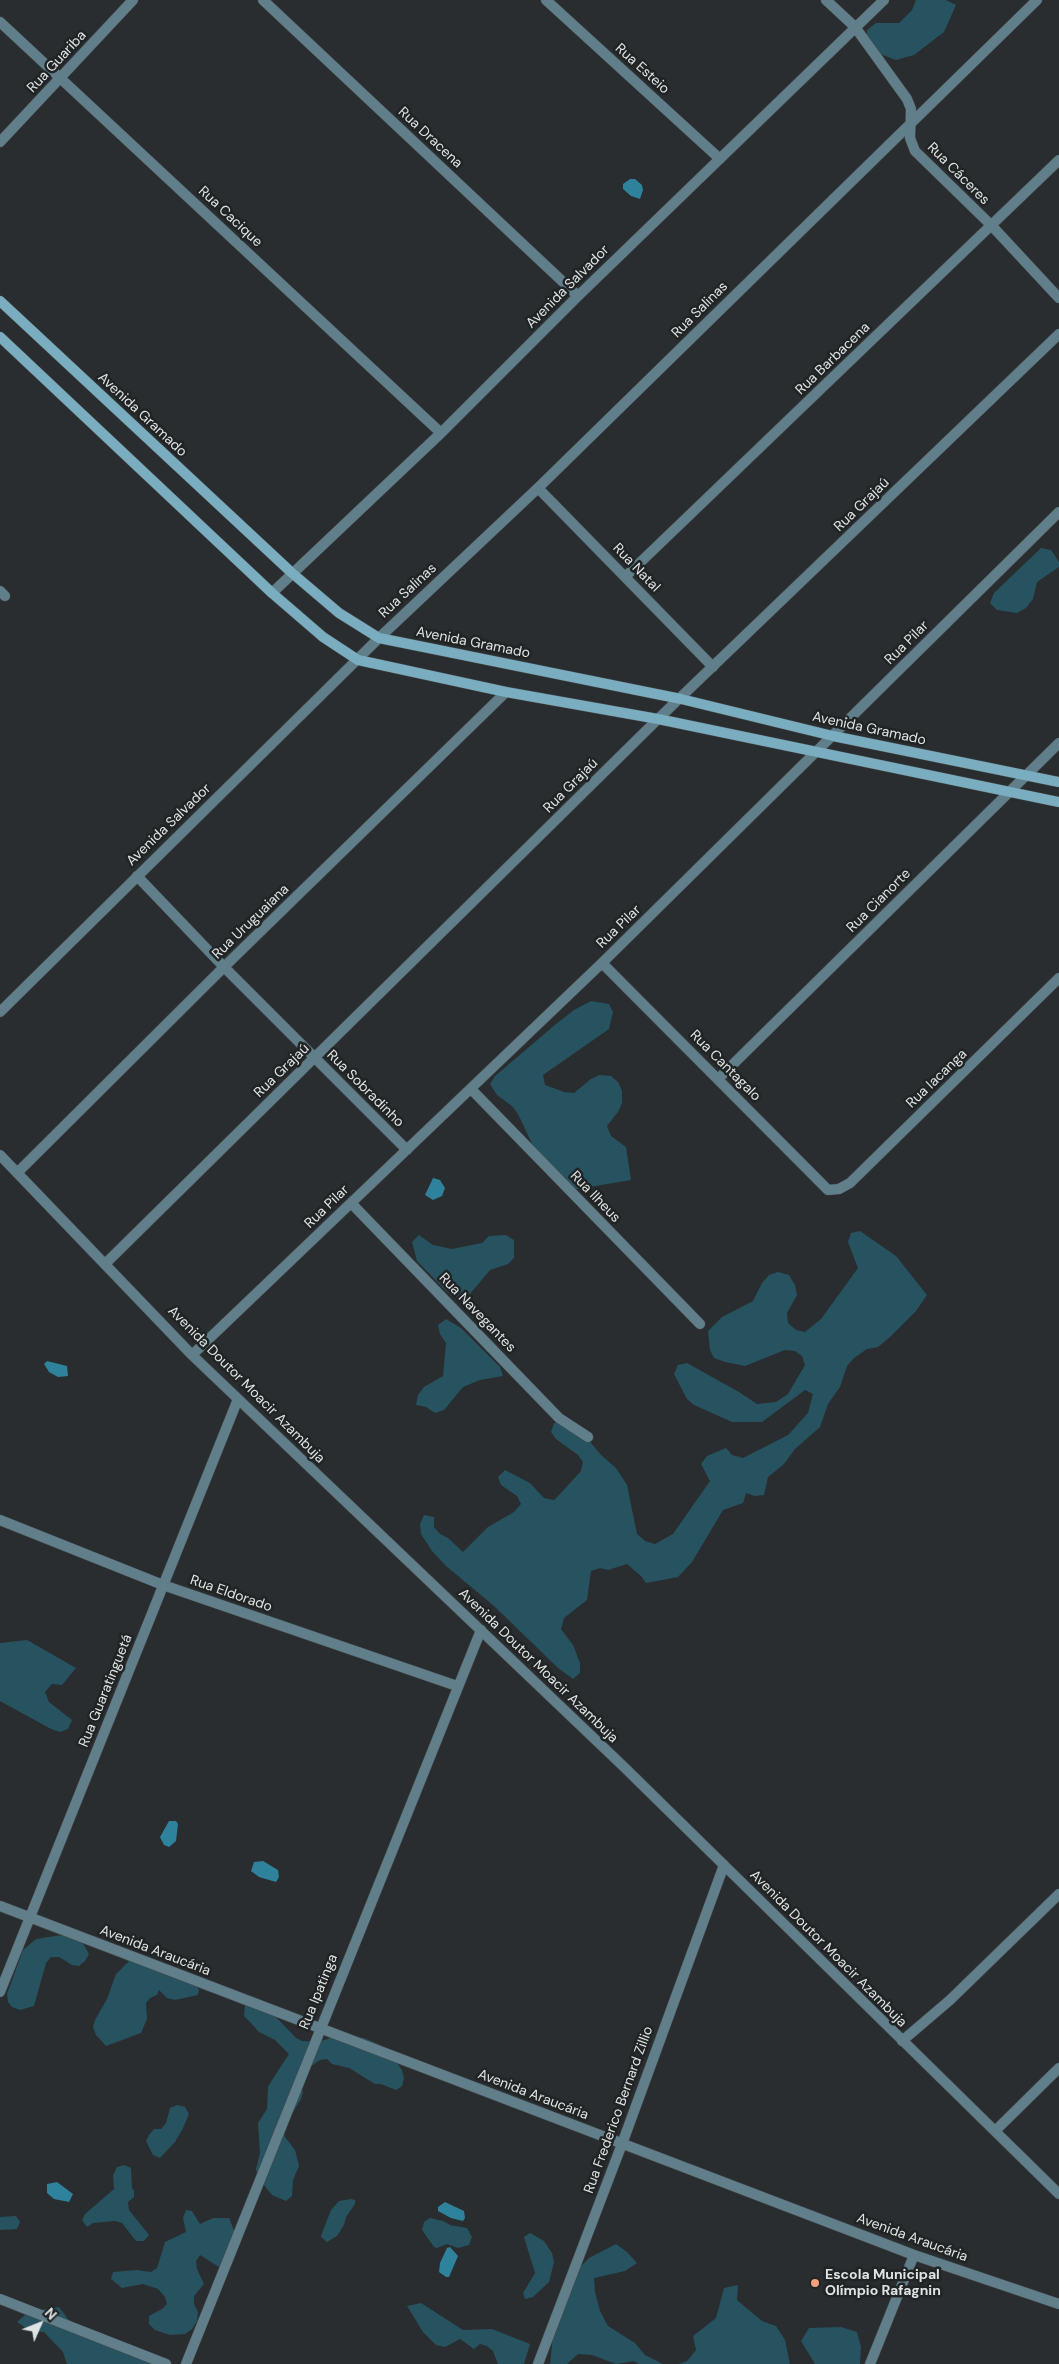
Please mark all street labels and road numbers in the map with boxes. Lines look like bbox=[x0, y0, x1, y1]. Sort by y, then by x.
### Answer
street label: Rua Guariba bbox=[24, 27, 90, 97]
street label: Rua Esteio bbox=[611, 40, 673, 98]
street label: Rua Dracena bbox=[394, 104, 466, 172]
street label: Rua Cáceres bbox=[923, 139, 993, 209]
street label: Rua Cacique bbox=[194, 183, 266, 251]
street label: Avenida Salvador bbox=[523, 242, 613, 332]
street label: Rua Salinas bbox=[668, 278, 732, 342]
street label: Rua Barbacena bbox=[792, 319, 874, 399]
street label: Avenida Gramado bbox=[94, 369, 190, 461]
street label: Rua Grajaú bbox=[831, 475, 893, 535]
street label: Rua Natal bbox=[609, 540, 663, 596]
street label: Rua Salinas bbox=[376, 560, 440, 622]
street label: Rua Pilar bbox=[882, 618, 932, 668]
street label: Avenida Gramado bbox=[415, 624, 531, 662]
street label: Avenida Gramado bbox=[811, 709, 927, 749]
street label: Rua Grajaú bbox=[540, 755, 602, 817]
street label: Avenida Salvador bbox=[123, 780, 215, 870]
street label: Rua Cianorte bbox=[844, 866, 914, 936]
street label: Rua Uruguaiana bbox=[209, 881, 293, 963]
street label: Rua Pilar bbox=[593, 902, 645, 952]
street label: Rua Cantagalo bbox=[686, 1027, 764, 1105]
street label: Rua Grajaú bbox=[251, 1041, 313, 1101]
street label: Rua Iacanga bbox=[903, 1046, 971, 1112]
street label: Rua Sobradinho bbox=[323, 1047, 407, 1131]
street label: Rua Ilheus bbox=[566, 1168, 624, 1226]
street label: Rua Pilar bbox=[301, 1182, 353, 1232]
street label: Rua Navegantes bbox=[435, 1270, 519, 1356]
street label: Avenida Doutor Moacir Azambuja bbox=[164, 1303, 328, 1467]
street label: Rua Eldorado bbox=[188, 1572, 274, 1616]
street label: Avenida Doutor Moacir Azambuja bbox=[455, 1585, 621, 1747]
street label: Rua Guaratinguetá bbox=[76, 1632, 136, 1750]
street label: Avenida Doutor Moacir Azambuja bbox=[746, 1867, 910, 2031]
street label: Avenida Araucária bbox=[97, 1922, 213, 1980]
street label: Rua Ipatinga bbox=[296, 1952, 342, 2032]
street label: Rua Frederico Bernard Zillio bbox=[581, 2024, 657, 2196]
street label: Avenida Araucária bbox=[475, 2066, 591, 2124]
street label: Avenida Araucária bbox=[854, 2210, 970, 2266]

